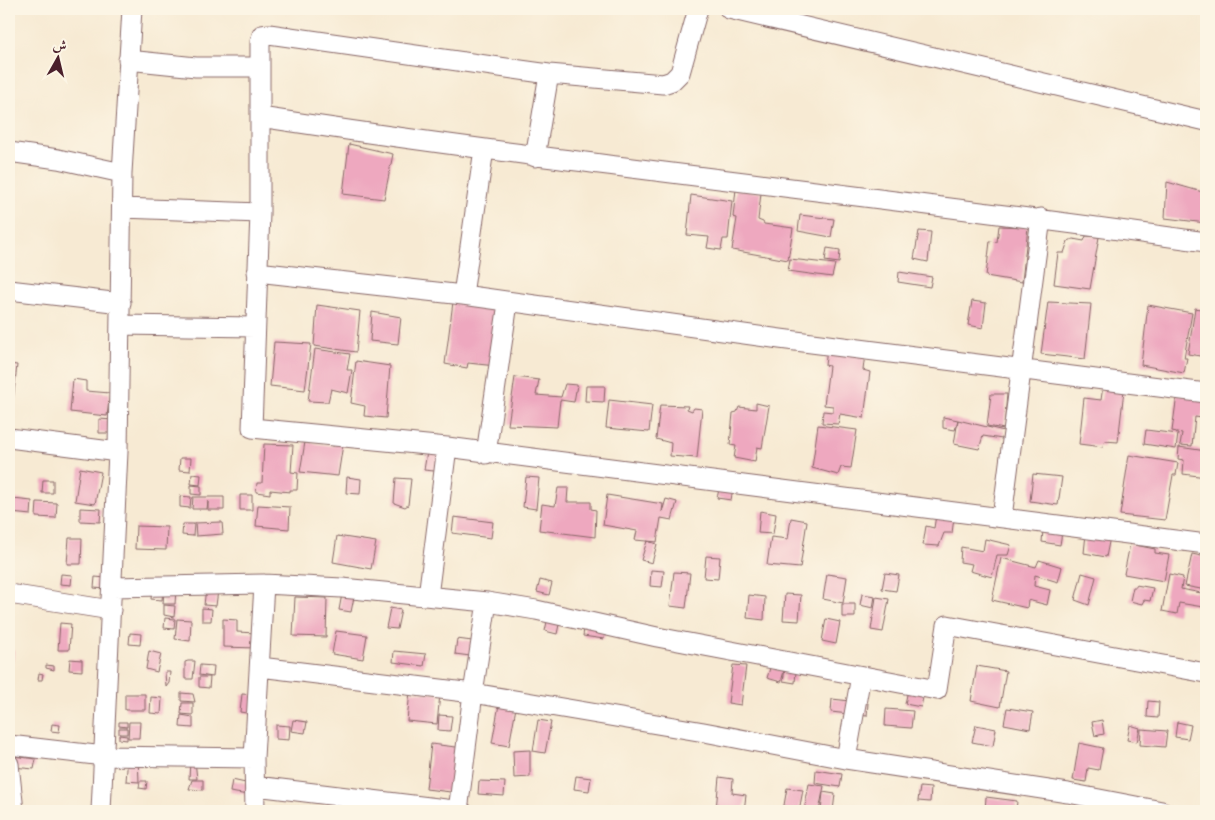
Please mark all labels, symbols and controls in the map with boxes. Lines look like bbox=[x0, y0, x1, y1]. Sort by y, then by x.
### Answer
north arrow bbox=[32, 32, 82, 82]
text: ش bbox=[52, 36, 68, 56]

